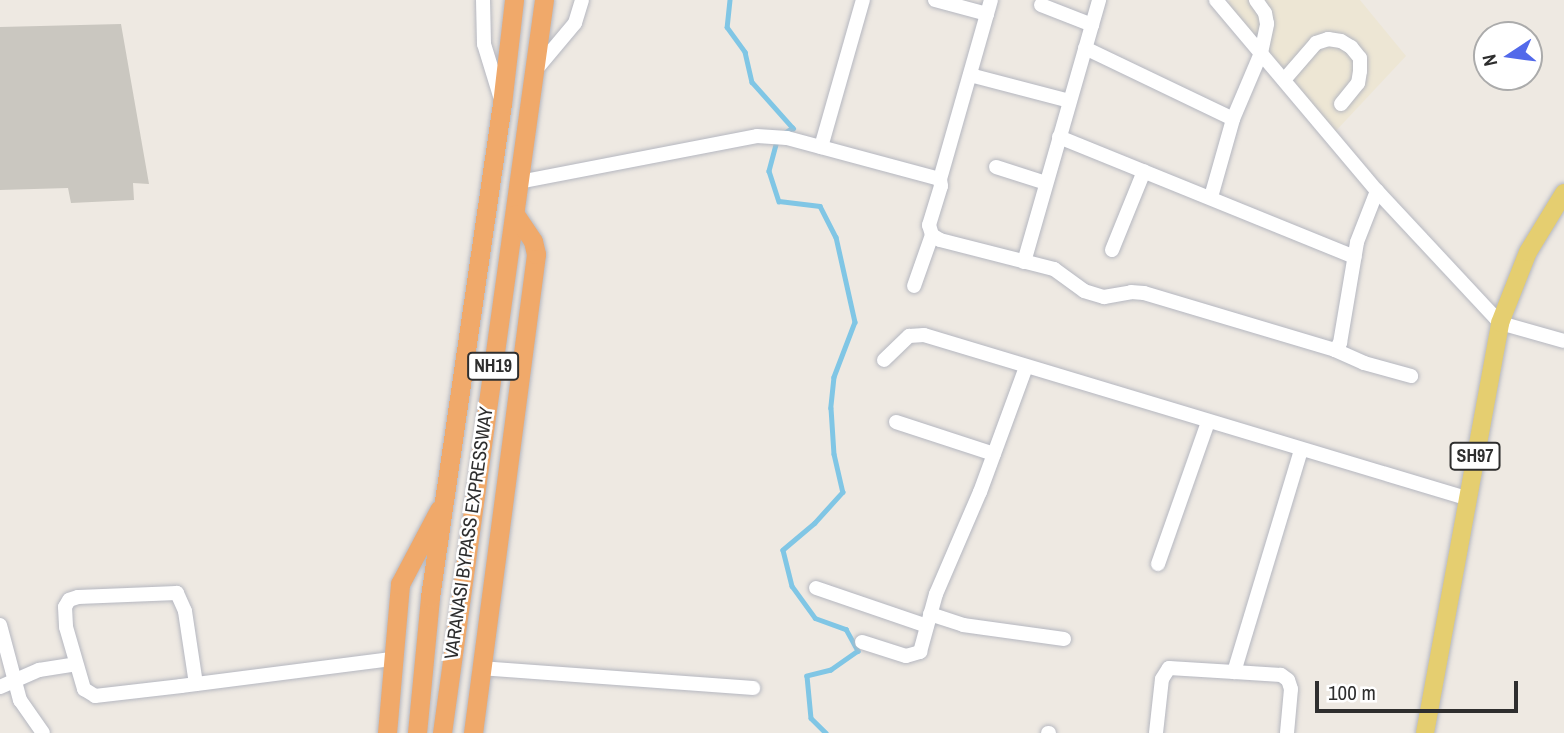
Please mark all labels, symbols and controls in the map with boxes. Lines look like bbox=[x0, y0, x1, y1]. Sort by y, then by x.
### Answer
north arrow bbox=[1473, 21, 1543, 91]
text: N bbox=[1476, 52, 1503, 69]
road number: NH19 bbox=[467, 352, 519, 380]
street label: VARANASI BYPASS EXPRESSWAY bbox=[440, 405, 498, 661]
road number: SH97 bbox=[1449, 442, 1501, 470]
scale bar bbox=[1319, 666, 1522, 710]
text: 100 m bbox=[1328, 678, 1376, 707]

